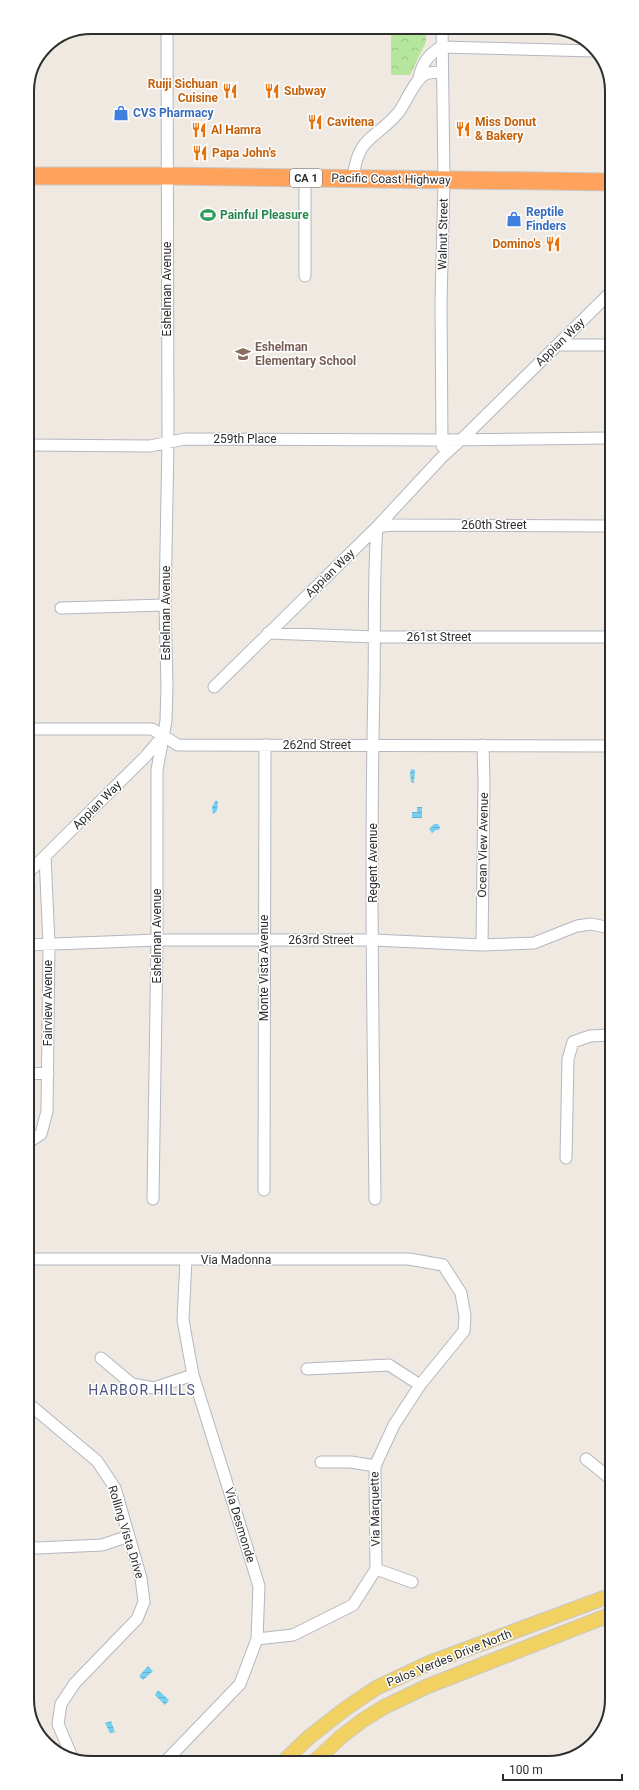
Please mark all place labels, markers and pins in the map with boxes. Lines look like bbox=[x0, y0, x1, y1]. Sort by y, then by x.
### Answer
place label: Ruiji Sichuan Cuisine bbox=[148, 77, 219, 105]
restaurant icon: Ruiji Sichuan Cuisine bbox=[221, 82, 239, 100]
restaurant icon: Subway bbox=[263, 82, 281, 100]
place label: Subway bbox=[284, 84, 327, 98]
shop icon: CVS Pharmacy bbox=[112, 104, 130, 122]
place label: CVS Pharmacy bbox=[133, 106, 214, 120]
restaurant icon: Cavitena bbox=[306, 113, 324, 131]
place label: Cavitena bbox=[327, 115, 375, 129]
place label: Miss Donut & Bakery bbox=[475, 115, 536, 143]
restaurant icon: Miss Donut & Bakery bbox=[454, 120, 472, 138]
restaurant icon: Al Hamra bbox=[190, 121, 208, 139]
place label: Al Hamra bbox=[211, 123, 262, 137]
restaurant icon: Papa John's bbox=[191, 144, 209, 162]
place label: Papa John's bbox=[212, 146, 276, 160]
place label: Reptile Finders bbox=[526, 205, 566, 233]
sports icon: Painful Pleasure bbox=[199, 206, 217, 224]
place label: Painful Pleasure bbox=[220, 208, 309, 222]
shop icon: Reptile Finders bbox=[505, 210, 523, 228]
restaurant icon: Domino's bbox=[544, 235, 562, 253]
place label: Domino's bbox=[492, 237, 541, 251]
place label: Eshelman Elementary School bbox=[255, 340, 356, 368]
school or university icon: Eshelman Elementary School bbox=[234, 345, 252, 363]

